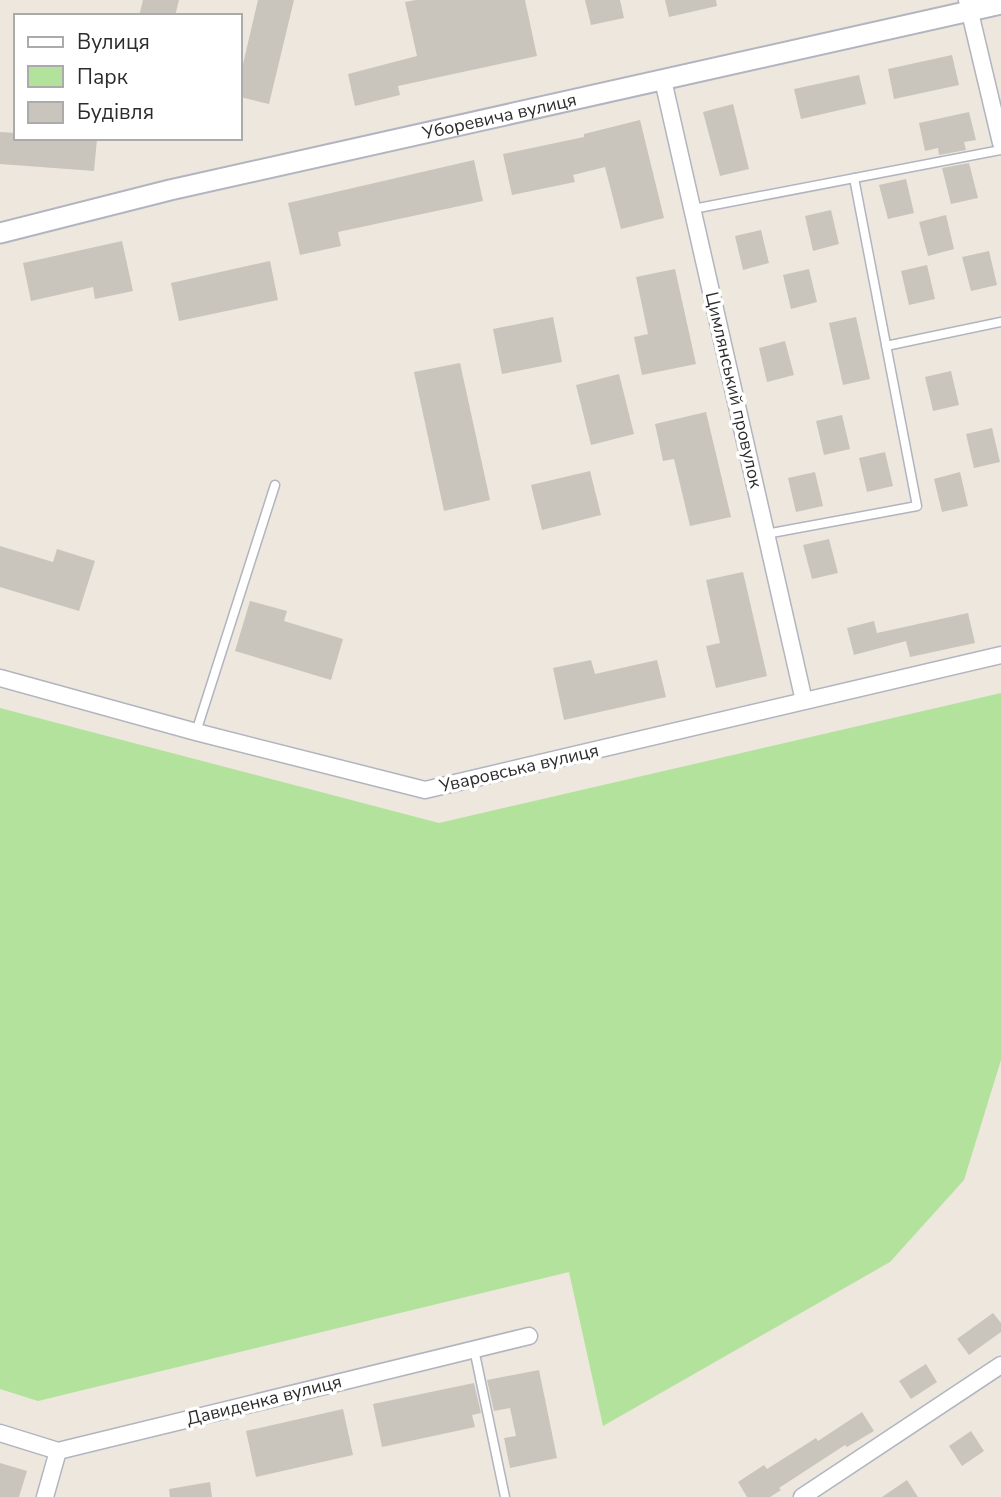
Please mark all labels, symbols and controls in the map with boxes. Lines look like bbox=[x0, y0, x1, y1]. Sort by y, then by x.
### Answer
legend bbox=[14, 14, 242, 140]
text: Вулиця bbox=[77, 28, 150, 56]
text: Парк bbox=[77, 63, 129, 91]
street label: Уборевича вулиця bbox=[419, 87, 579, 145]
text: Будівля bbox=[77, 98, 154, 126]
street label: Цимлянський провулок bbox=[700, 290, 768, 491]
street label: Уваровська вулиця bbox=[436, 738, 601, 798]
street label: Давиденка вулиця bbox=[184, 1369, 344, 1431]

